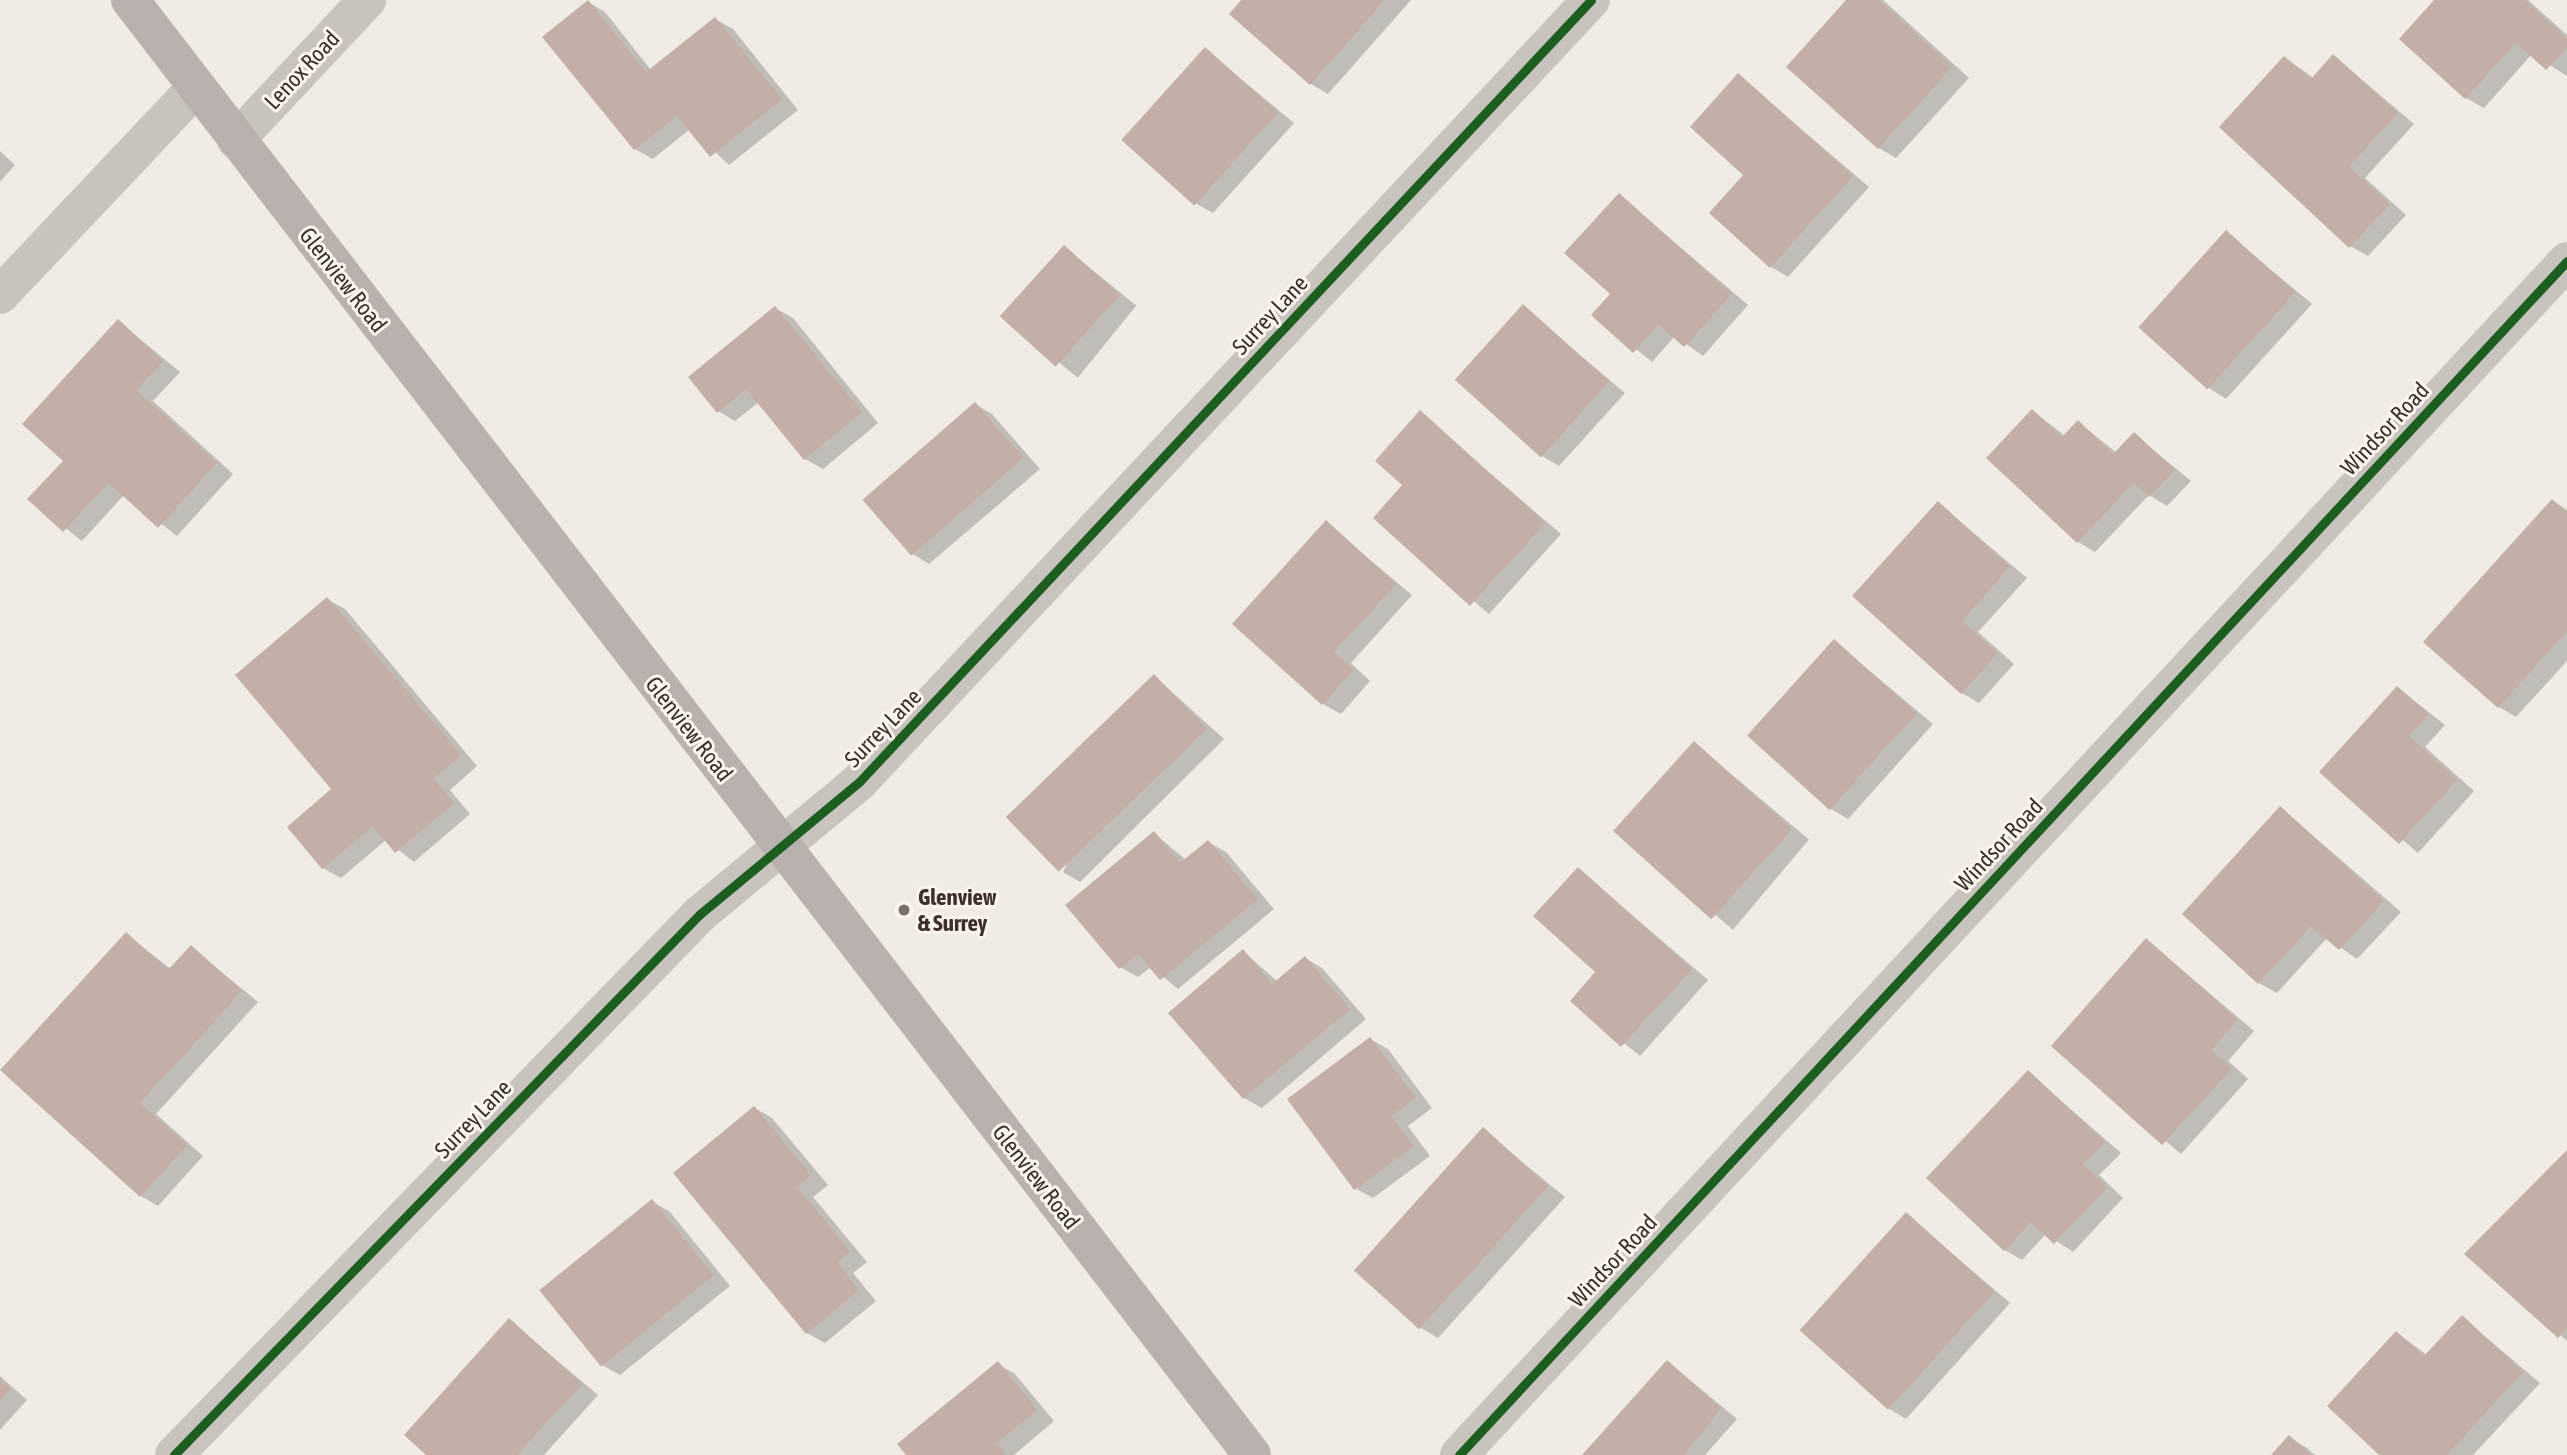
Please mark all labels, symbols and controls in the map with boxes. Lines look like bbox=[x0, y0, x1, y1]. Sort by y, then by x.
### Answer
street label: Lenox Road bbox=[259, 25, 345, 115]
street label: Glenview Road bbox=[294, 222, 392, 338]
street label: Surrey Lane bbox=[1226, 270, 1314, 360]
street label: Windsor Road bbox=[2335, 377, 2435, 481]
street label: Glenview Road bbox=[640, 671, 738, 787]
street label: Surrey Lane bbox=[839, 683, 927, 773]
street label: Windsor Road bbox=[1949, 793, 2049, 897]
place label: Glenview & Surrey bbox=[918, 883, 996, 937]
marker: Glenview & Surrey bbox=[896, 902, 912, 918]
street label: Surrey Lane bbox=[429, 1074, 517, 1164]
street label: Glenview Road bbox=[987, 1119, 1085, 1235]
street label: Windsor Road bbox=[1563, 1209, 1663, 1313]

